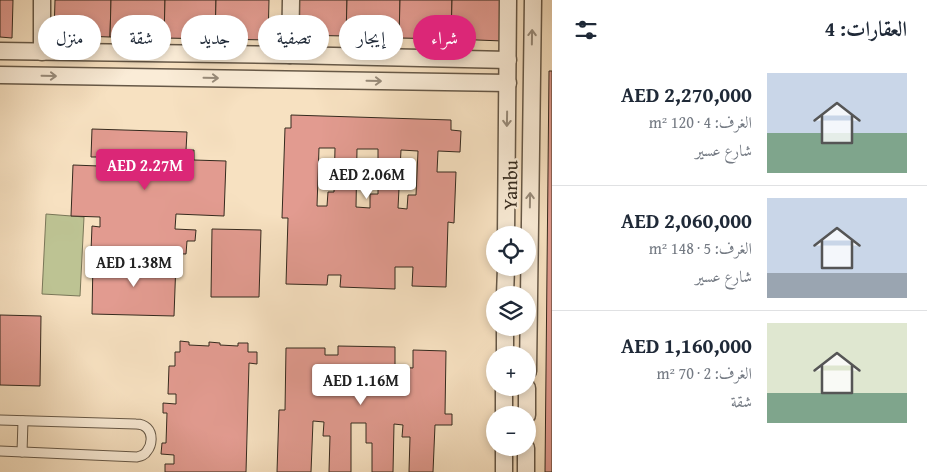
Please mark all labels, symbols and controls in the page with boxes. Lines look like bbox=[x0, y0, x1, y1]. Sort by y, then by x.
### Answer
text: العقارات: 4 bbox=[825, 13, 907, 44]
chip: منزل bbox=[38, 15, 101, 60]
chip: شقة bbox=[111, 15, 171, 60]
chip: جديد bbox=[181, 15, 248, 60]
chip: تصفية bbox=[258, 15, 329, 60]
chip: إيجار bbox=[339, 15, 403, 60]
chip: شراء bbox=[413, 15, 476, 60]
icon: filters bbox=[572, 16, 600, 44]
one-way arrow bbox=[527, 29, 537, 46]
one-way arrow bbox=[40, 71, 56, 81]
one-way arrow bbox=[202, 73, 219, 83]
one-way arrow bbox=[365, 76, 381, 86]
text: AED 2,270,000 bbox=[621, 79, 752, 110]
icon: home bbox=[807, 93, 867, 153]
one-way arrow bbox=[502, 110, 512, 126]
text: الغرف: 4 · 120 m² bbox=[649, 110, 752, 134]
text: شارع عسير bbox=[695, 138, 752, 162]
pin: AED 2.27M bbox=[88, 148, 202, 191]
text: AED 2.27M bbox=[107, 153, 183, 177]
pin: AED 2.06M bbox=[310, 158, 424, 200]
street label: Yanbu bbox=[496, 159, 524, 210]
text: AED 2.06M bbox=[329, 162, 405, 186]
one-way arrow bbox=[525, 192, 535, 208]
text: AED 2,060,000 bbox=[621, 205, 752, 236]
icon: home bbox=[807, 218, 867, 278]
map controls bbox=[486, 226, 536, 456]
button: locate bbox=[486, 226, 536, 276]
text: الغرف: 5 · 148 m² bbox=[649, 236, 752, 260]
pin: AED 1.38M bbox=[77, 246, 191, 288]
text: AED 1.38M bbox=[96, 250, 172, 274]
text: شارع عسير bbox=[695, 264, 752, 288]
button: layers bbox=[486, 286, 536, 336]
text: AED 1,160,000 bbox=[621, 330, 752, 361]
icon: home bbox=[807, 343, 867, 403]
button: + bbox=[486, 346, 536, 396]
text: الغرف: 2 · 70 m² bbox=[656, 361, 752, 385]
pin: AED 1.16M bbox=[304, 364, 418, 406]
text: AED 1.16M bbox=[323, 368, 399, 392]
text: شقة bbox=[731, 389, 752, 413]
button: − bbox=[486, 406, 536, 456]

